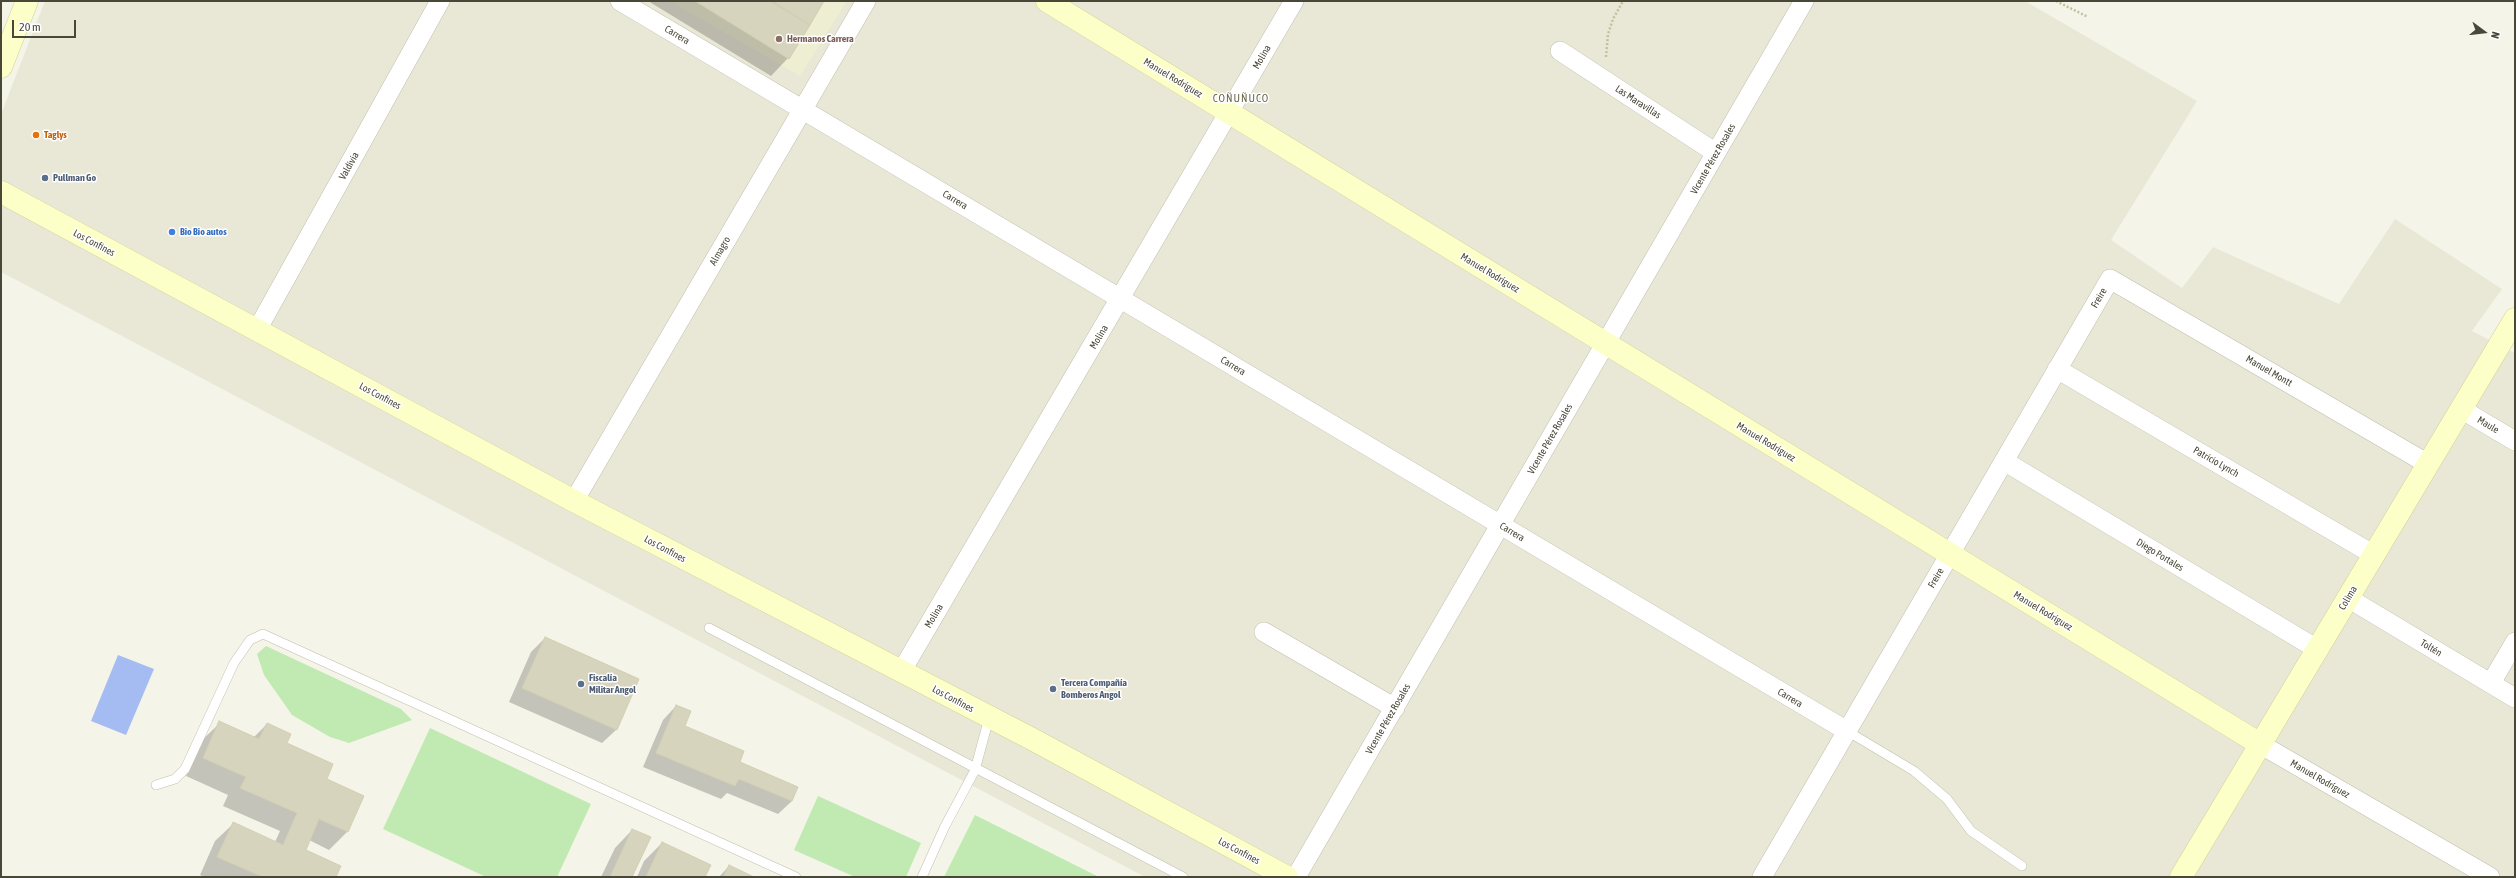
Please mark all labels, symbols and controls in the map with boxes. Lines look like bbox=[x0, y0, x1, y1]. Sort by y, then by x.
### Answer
scale bar bbox=[14, 12, 78, 38]
north arrow bbox=[2464, 12, 2504, 52]
text: 20 m bbox=[19, 20, 41, 34]
street label: Carrera bbox=[662, 23, 692, 47]
text: N bbox=[2489, 30, 2502, 40]
place label: Hermanos Carrera bbox=[787, 33, 854, 45]
marker: Hermanos Carrera bbox=[774, 34, 784, 44]
street label: Molina bbox=[1250, 43, 1274, 71]
street label: Manuel Rodríguez bbox=[1141, 56, 1205, 100]
street label: Las Maravillas bbox=[1613, 83, 1663, 121]
district label: COÑUÑUCO bbox=[1213, 92, 1269, 106]
street label: Vicente Pérez Rosales bbox=[1688, 122, 1738, 196]
place label: Taglys bbox=[44, 129, 67, 141]
marker: Taglys bbox=[31, 130, 41, 140]
street label: Valdivia bbox=[337, 150, 361, 182]
place label: Pullman Go bbox=[53, 172, 96, 184]
marker: Pullman Go bbox=[40, 173, 50, 183]
street label: Carrera bbox=[940, 188, 970, 212]
place label: Bio Bio autos bbox=[180, 226, 227, 238]
street label: Los Confines bbox=[71, 227, 117, 259]
marker: Bio Bio autos bbox=[167, 227, 177, 237]
street label: Almagro bbox=[707, 234, 733, 268]
street label: Manuel Rodríguez bbox=[1458, 251, 1522, 295]
street label: Freire bbox=[2089, 286, 2109, 310]
street label: Molina bbox=[1087, 323, 1111, 351]
street label: Manuel Montt bbox=[2244, 353, 2294, 389]
street label: Carrera bbox=[1218, 354, 1248, 378]
street label: Los Confines bbox=[357, 380, 403, 412]
street label: Vicente Pérez Rosales bbox=[1525, 402, 1575, 476]
street label: Maule bbox=[2475, 414, 2501, 436]
street label: Manuel Rodríguez bbox=[1734, 420, 1798, 464]
street label: Patricio Lynch bbox=[2191, 444, 2241, 480]
street label: Carrera bbox=[1497, 520, 1527, 544]
street label: Los Confines bbox=[642, 533, 688, 565]
street label: Diego Portales bbox=[2134, 536, 2186, 574]
street label: Freire bbox=[1926, 566, 1946, 590]
street label: Colima bbox=[2336, 584, 2360, 612]
street label: Manuel Rodríguez bbox=[2011, 589, 2075, 633]
street label: Molina bbox=[922, 602, 946, 630]
street label: Toltén bbox=[2418, 637, 2444, 659]
place label: Fiscalía Militar Angol bbox=[589, 672, 636, 696]
place label: Tercera Compañía Bomberos Angol bbox=[1061, 677, 1127, 700]
marker: Fiscalía Militar Angol bbox=[576, 679, 586, 689]
street label: Vicente Pérez Rosales bbox=[1363, 682, 1413, 756]
street label: Los Confines bbox=[930, 683, 976, 715]
marker: Tercera Compañía Bomberos Angol bbox=[1048, 684, 1058, 694]
street label: Carrera bbox=[1775, 686, 1805, 710]
street label: Manuel Rodríguez bbox=[2288, 757, 2352, 801]
street label: Los Confines bbox=[1216, 835, 1262, 867]

